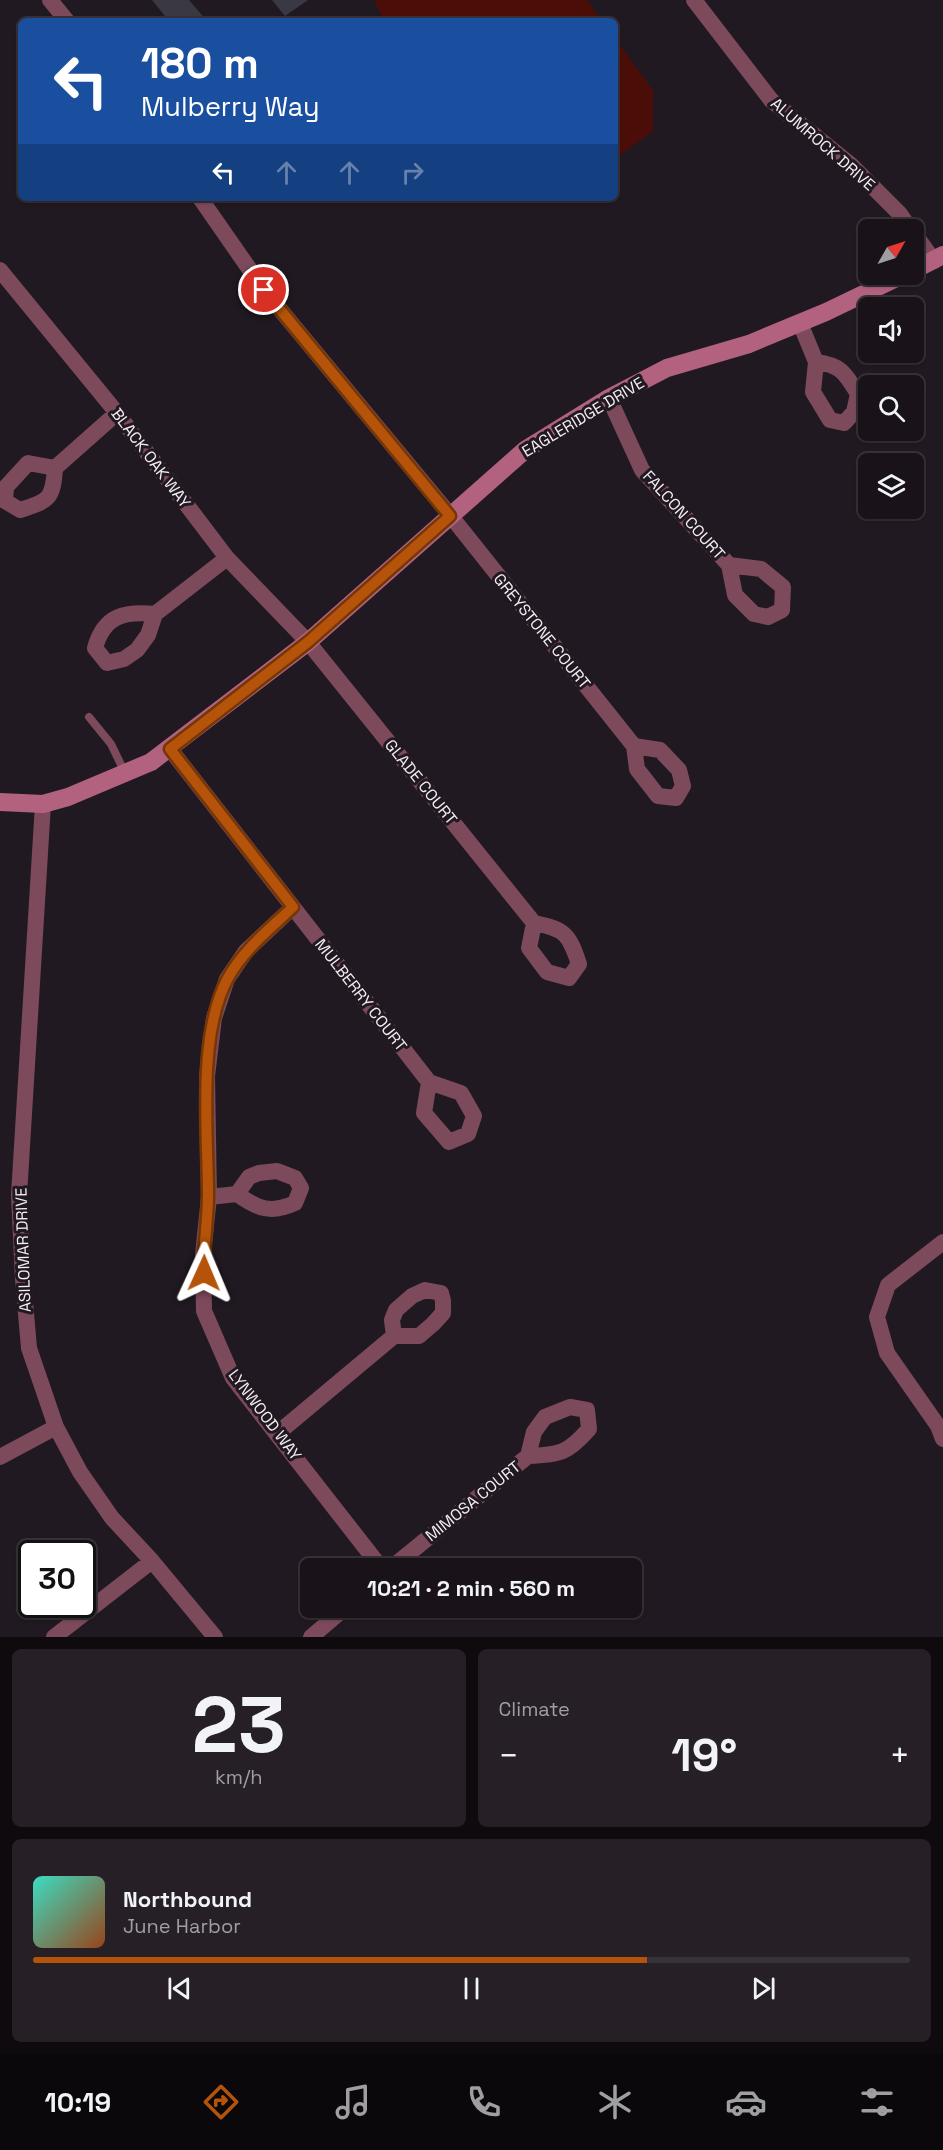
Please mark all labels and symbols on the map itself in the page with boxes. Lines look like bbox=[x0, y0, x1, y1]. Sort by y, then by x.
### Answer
street label: ALUMROCK DRIVE bbox=[766, 93, 880, 195]
north arrow bbox=[858, 219, 924, 285]
pin bbox=[238, 264, 289, 315]
street label: EAGLERIDGE DRIVE bbox=[518, 372, 648, 462]
street label: BLACK OAK WAY bbox=[107, 404, 196, 512]
street label: FALCON COURT bbox=[638, 466, 730, 564]
street label: GREYSTONE COURT bbox=[489, 569, 595, 693]
street label: GLADE COURT bbox=[380, 735, 462, 829]
street label: MULBERRY COURT bbox=[310, 934, 412, 1056]
street label: ASILOMAR DRIVE bbox=[10, 1187, 36, 1313]
position arrow bbox=[172, 1241, 236, 1305]
street label: LYNWOOD WAY bbox=[224, 1365, 306, 1465]
street label: MIMOSA COURT bbox=[421, 1456, 525, 1546]
speed limit sign: 30 bbox=[18, 1540, 96, 1618]

